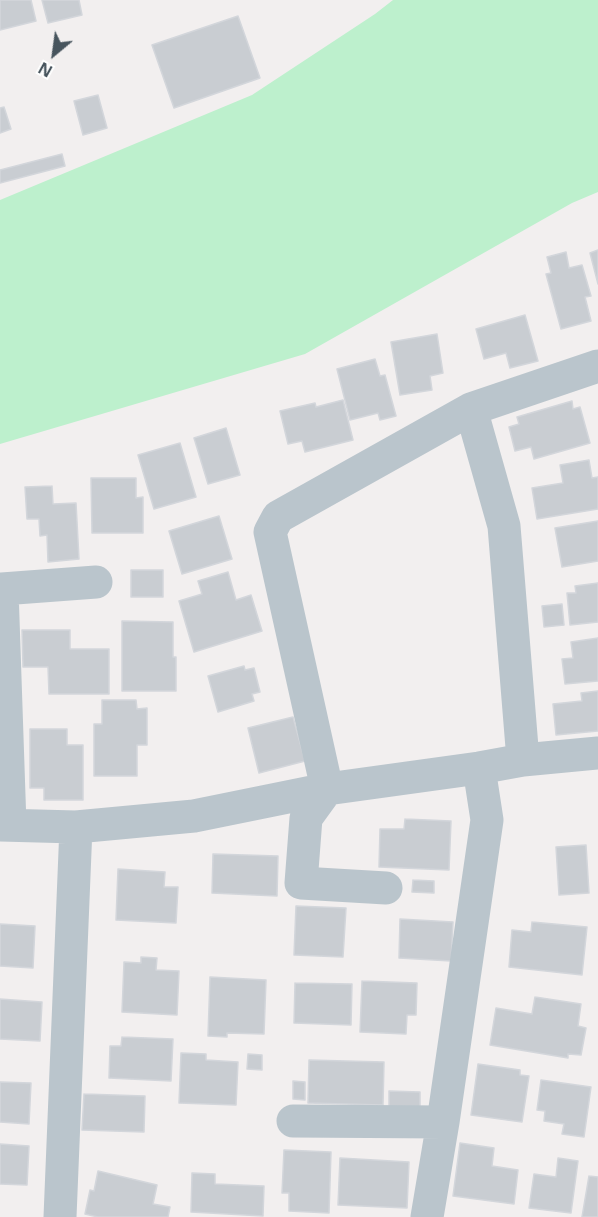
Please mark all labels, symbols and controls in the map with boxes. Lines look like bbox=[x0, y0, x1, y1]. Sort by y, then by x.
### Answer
north arrow bbox=[24, 24, 84, 84]
text: N bbox=[34, 57, 56, 83]

